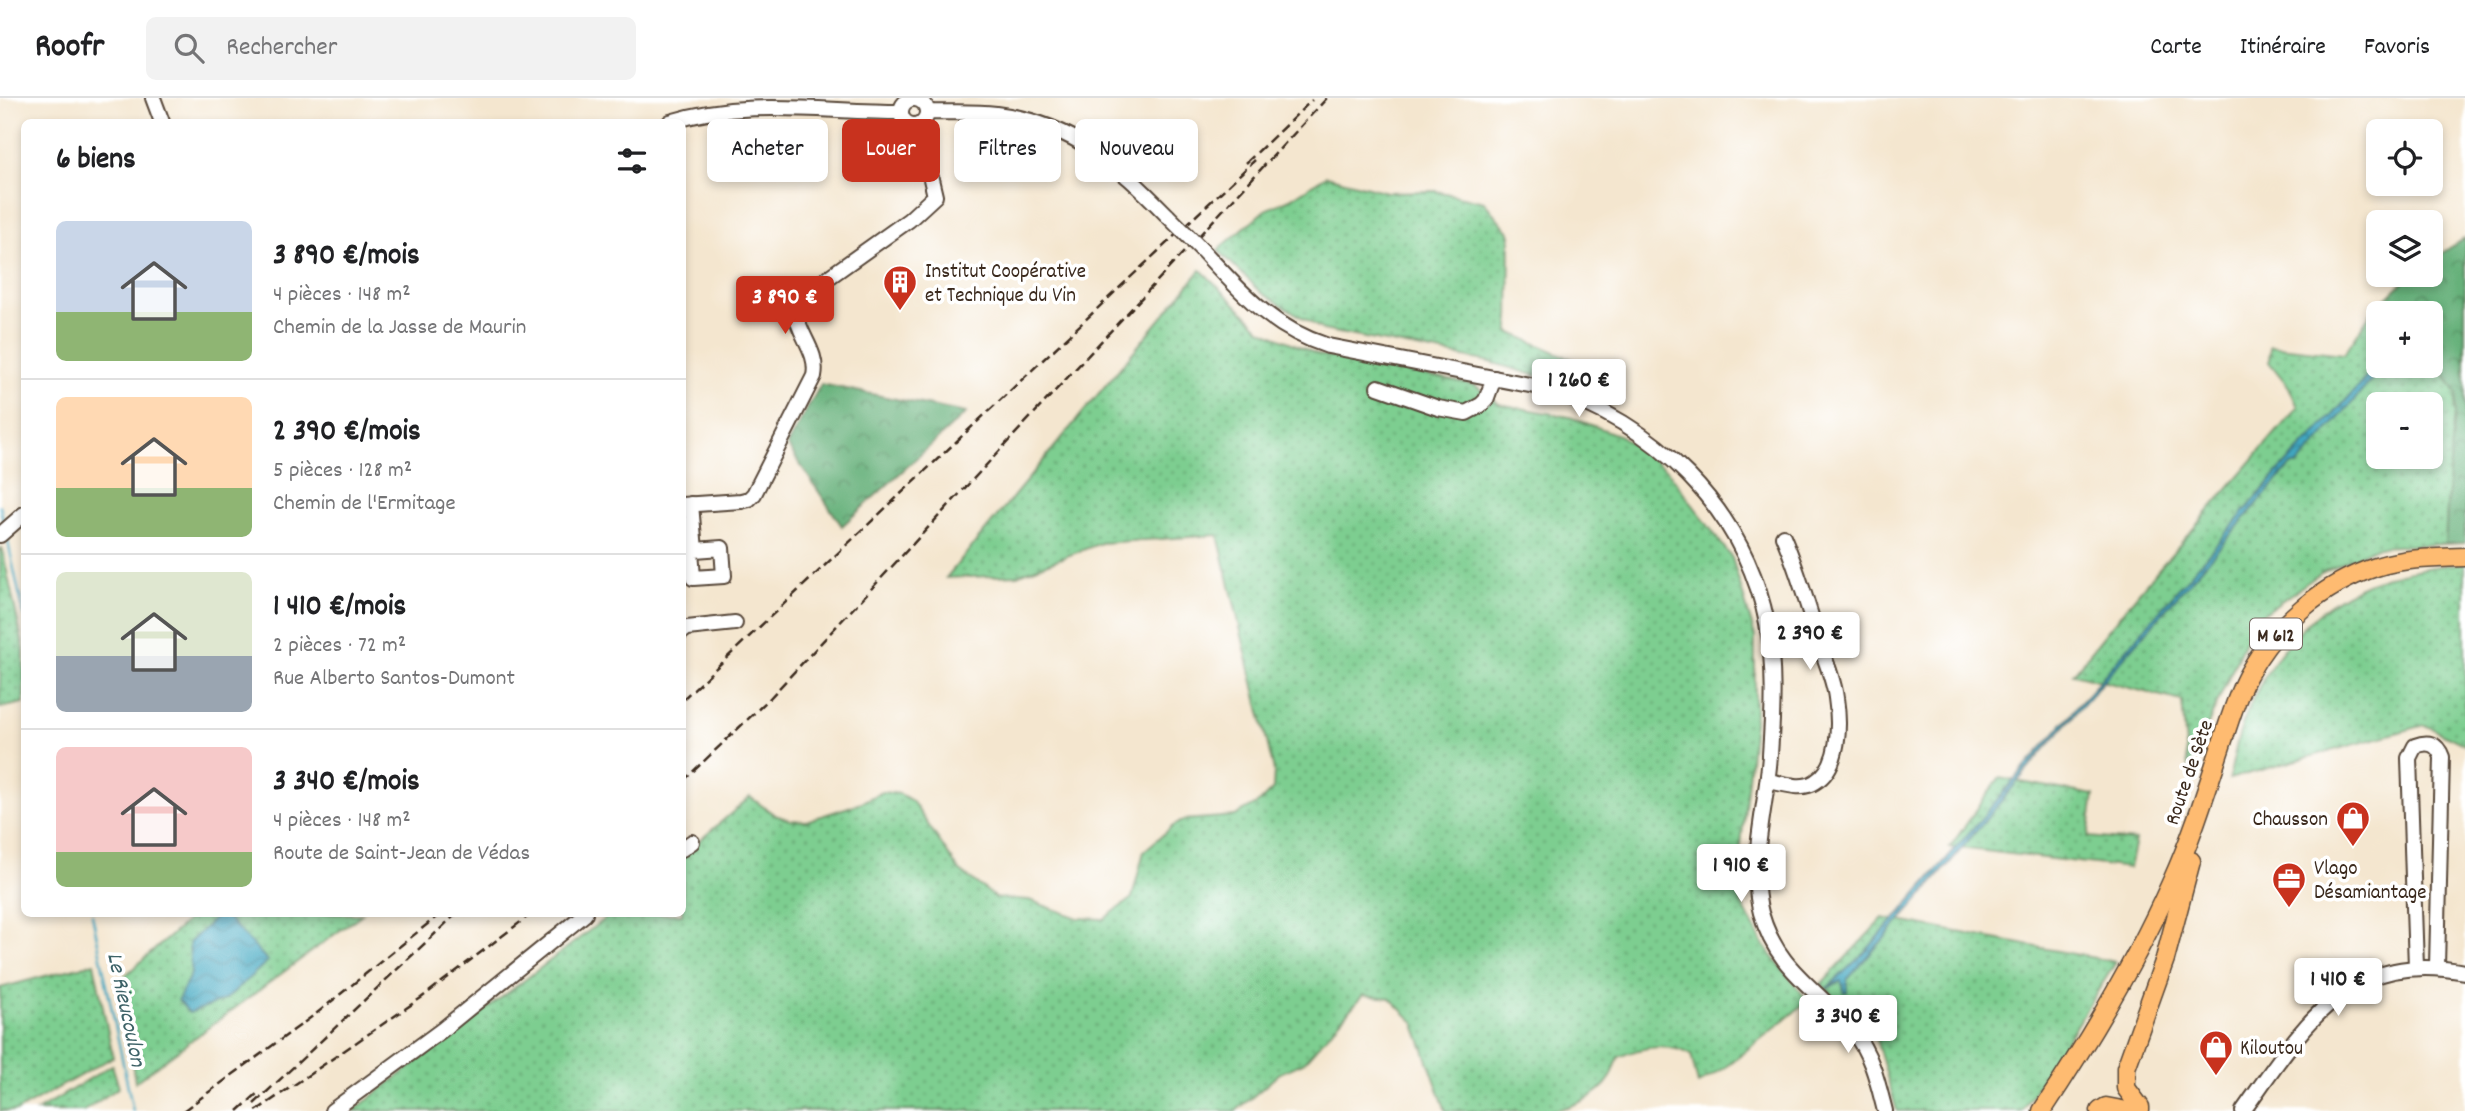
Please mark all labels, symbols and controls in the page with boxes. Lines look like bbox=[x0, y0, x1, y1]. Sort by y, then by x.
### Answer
search box bbox=[146, 17, 636, 80]
text: Roofr bbox=[35, 25, 104, 72]
icon: search bbox=[170, 29, 208, 67]
text: Rechercher bbox=[226, 30, 337, 67]
text: Carte bbox=[2150, 31, 2202, 65]
text: Itinéraire bbox=[2240, 31, 2326, 65]
text: Favoris bbox=[2364, 31, 2430, 65]
chip: Acheter bbox=[707, 119, 828, 182]
chip: Louer bbox=[842, 119, 940, 182]
chip: Filtres bbox=[954, 119, 1061, 182]
chip: Nouveau bbox=[1075, 119, 1198, 182]
map controls bbox=[2366, 119, 2443, 469]
button: locate bbox=[2366, 119, 2443, 196]
text: 6 biens bbox=[56, 140, 136, 183]
icon: filters bbox=[613, 142, 651, 180]
button: layers bbox=[2366, 210, 2443, 287]
text: 3 890 €/mois bbox=[273, 236, 420, 279]
icon: home bbox=[112, 249, 196, 333]
place label: Institut Coopérative et Technique du Vin bbox=[925, 258, 1086, 312]
building icon: Institut Coopérative et Technique du Vin bbox=[881, 263, 919, 312]
pin: 3 890 € bbox=[720, 276, 850, 336]
text: 4 pièces · 148 m² bbox=[273, 279, 411, 312]
text: 3 890 € bbox=[752, 282, 818, 315]
button: + bbox=[2366, 301, 2443, 378]
text: Chemin de la Jasse de Maurin bbox=[273, 312, 526, 345]
pin: 1 260 € bbox=[1514, 360, 1644, 419]
text: 1 260 € bbox=[1548, 365, 1610, 398]
button: − bbox=[2366, 392, 2443, 469]
text: 2 390 €/mois bbox=[273, 412, 421, 455]
icon: home bbox=[112, 425, 196, 509]
text: 5 pièces · 128 m² bbox=[273, 455, 412, 488]
text: Chemin de l'Ermitage bbox=[273, 488, 456, 521]
text: 1 410 €/mois bbox=[273, 587, 406, 630]
icon: home bbox=[112, 600, 196, 684]
pin: 2 390 € bbox=[1745, 612, 1875, 672]
text: 2 390 € bbox=[1777, 618, 1843, 651]
road number: M 612 bbox=[2250, 618, 2302, 650]
text: 2 pièces · 72 m² bbox=[273, 630, 406, 663]
text: Rue Alberto Santos-Dumont bbox=[273, 663, 515, 696]
street label: Route de Sète bbox=[2159, 716, 2223, 830]
text: 3 340 €/mois bbox=[273, 762, 420, 805]
icon: home bbox=[112, 775, 196, 859]
shop icon: Chausson bbox=[2334, 799, 2372, 848]
text: 4 pièces · 148 m² bbox=[273, 805, 411, 838]
place label: Chausson bbox=[2252, 806, 2328, 836]
text: Route de Saint-Jean de Védas bbox=[273, 838, 530, 871]
pin: 1 910 € bbox=[1676, 844, 1806, 904]
text: 1 910 € bbox=[1713, 850, 1769, 883]
place label: Vlago Désamiantage bbox=[2314, 855, 2426, 909]
office icon: Vlago Désamiantage bbox=[2270, 860, 2308, 909]
water label: Le Rieucoulon bbox=[96, 950, 153, 1071]
pin: 1 410 € bbox=[2273, 958, 2403, 1018]
text: 1 410 € bbox=[2310, 964, 2366, 997]
pin: 3 340 € bbox=[1783, 996, 1913, 1055]
text: 3 340 € bbox=[1815, 1001, 1881, 1034]
shop icon: Kiloutou bbox=[2197, 1028, 2235, 1077]
place label: Kiloutou bbox=[2240, 1035, 2303, 1065]

